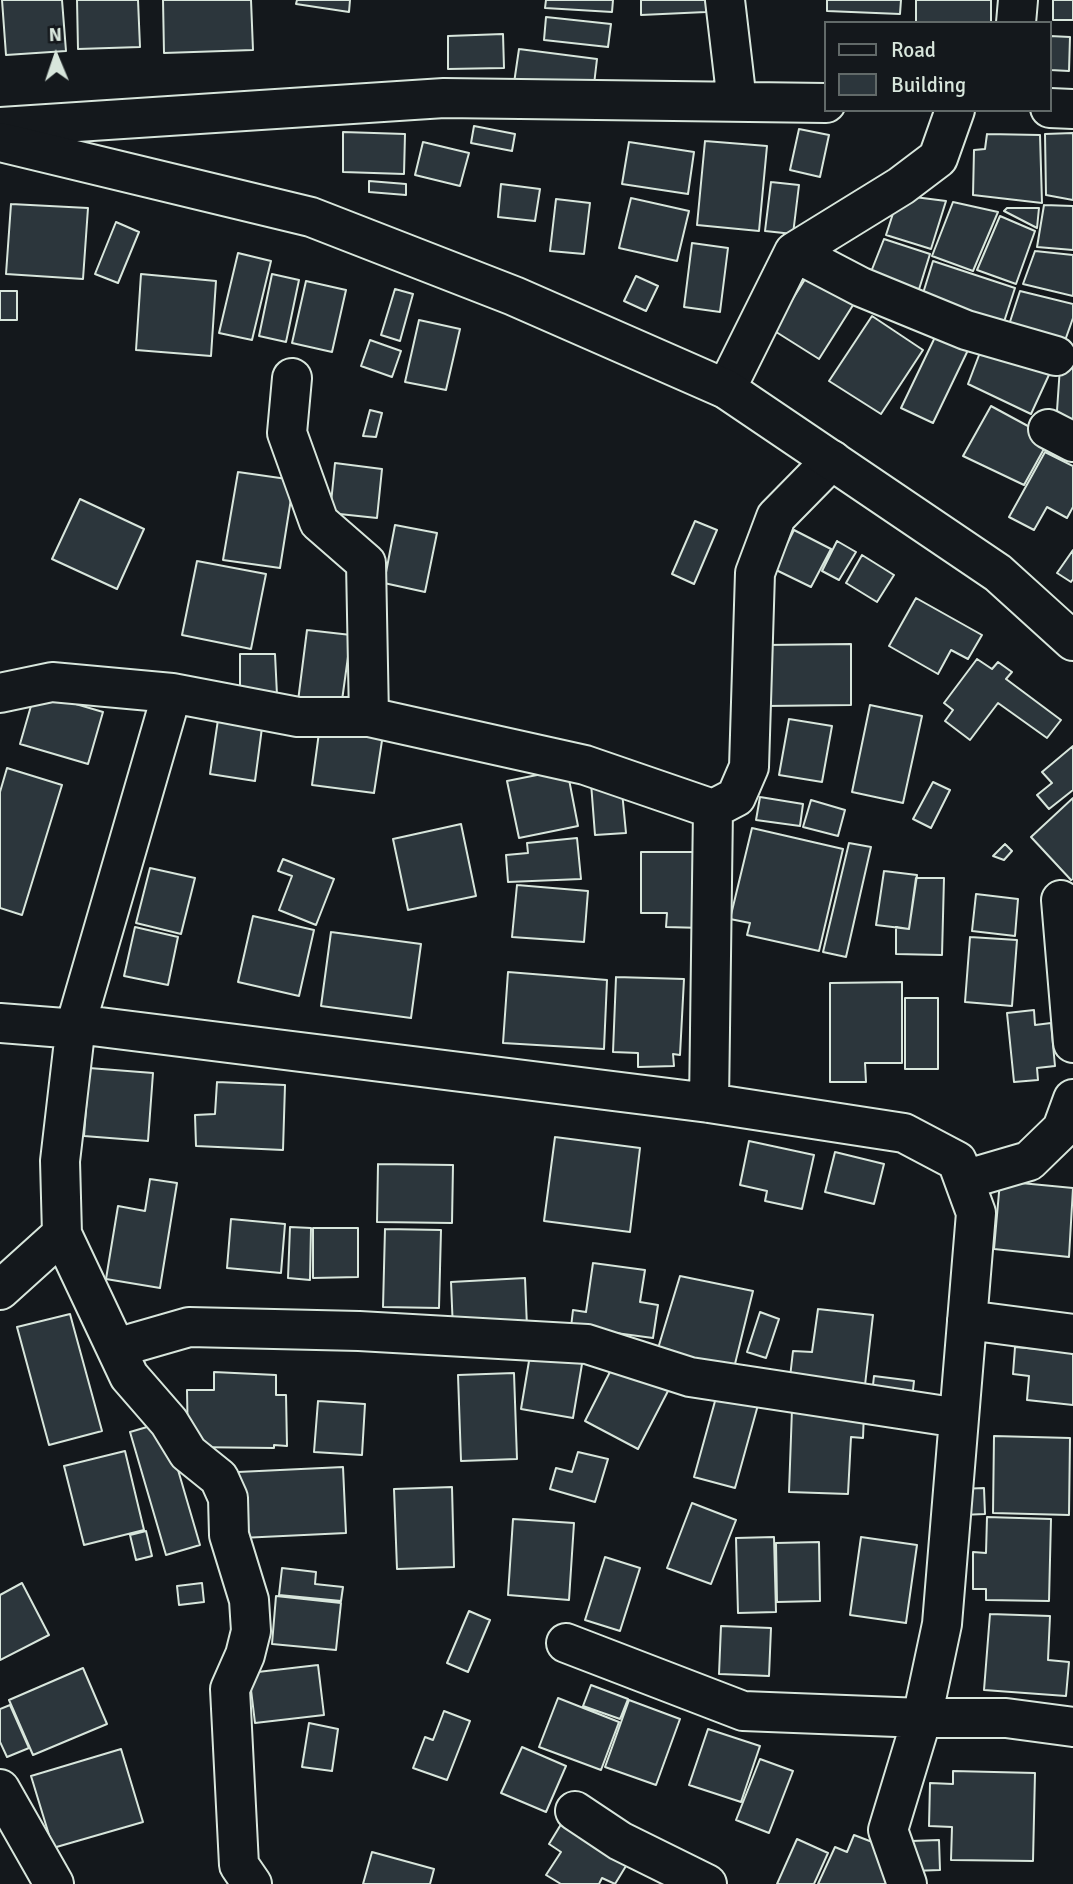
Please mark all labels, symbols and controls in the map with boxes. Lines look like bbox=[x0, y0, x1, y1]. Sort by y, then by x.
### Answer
north arrow bbox=[21, 21, 91, 91]
legend bbox=[824, 21, 1052, 112]
text: N bbox=[48, 23, 62, 47]
text: Road bbox=[891, 37, 936, 63]
text: Building bbox=[891, 72, 966, 98]

